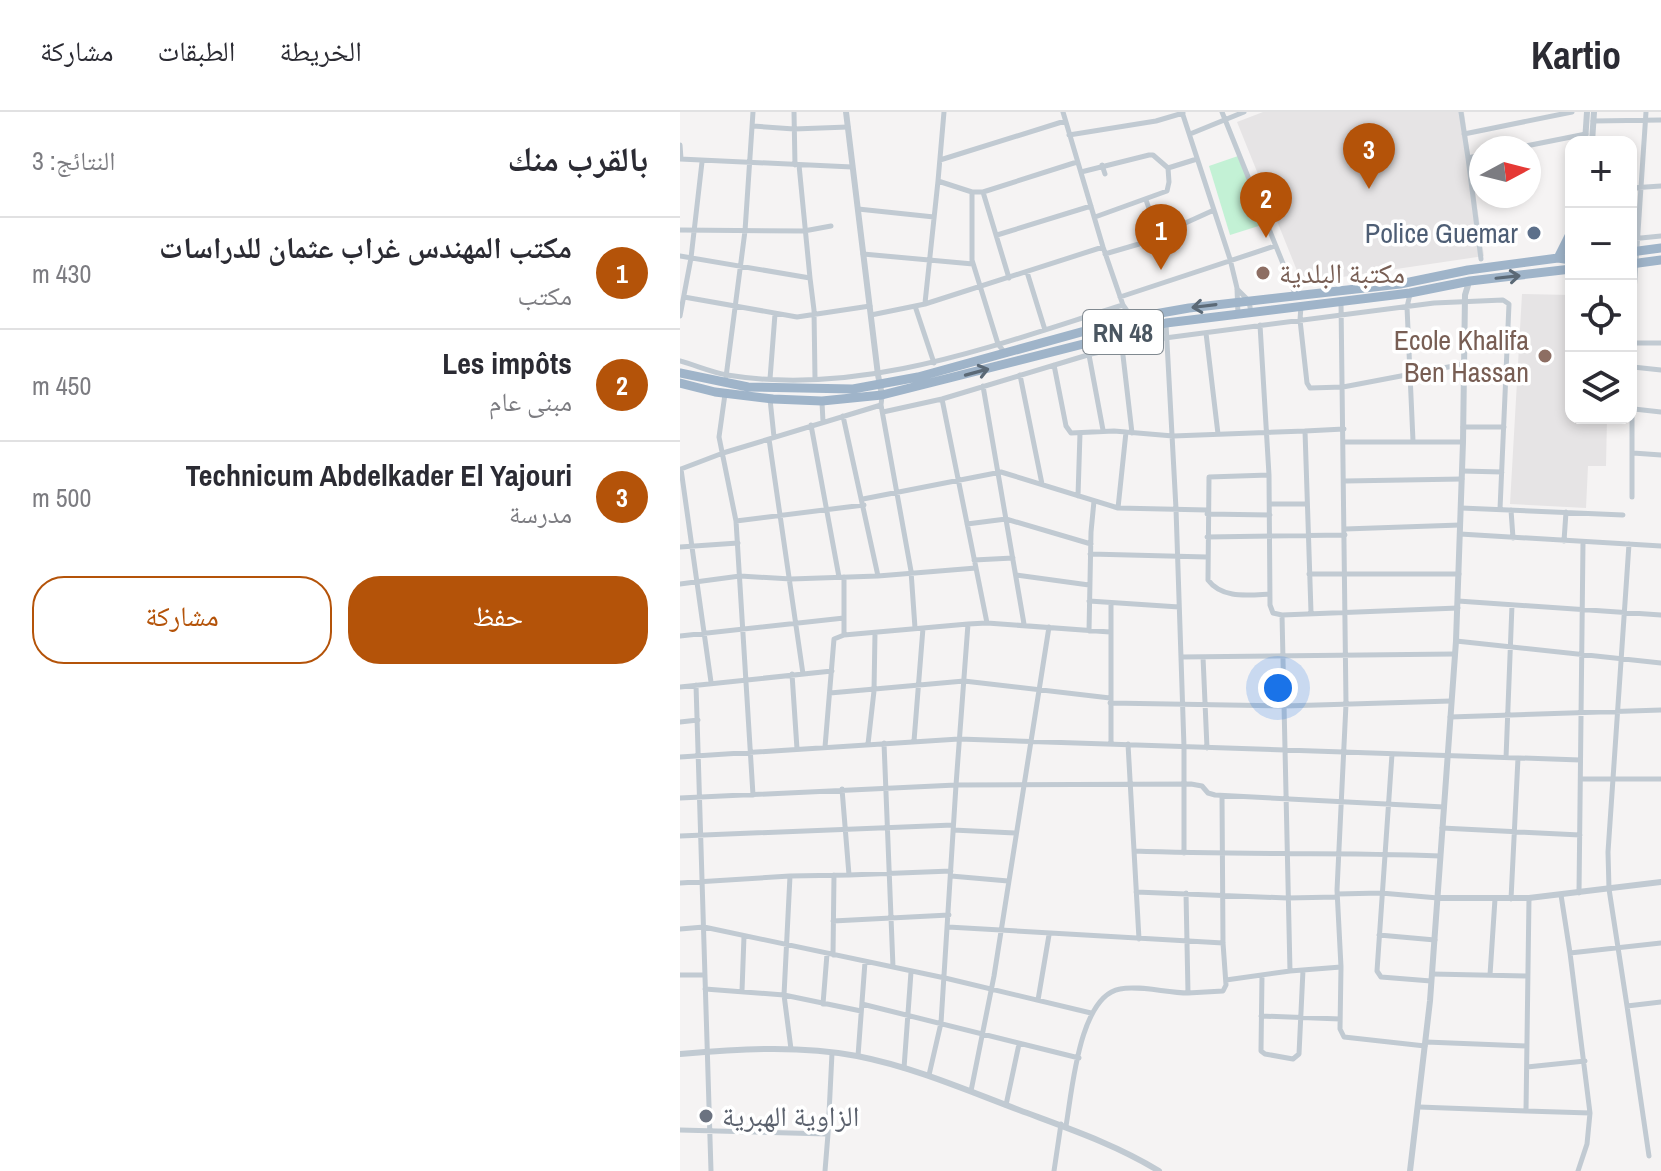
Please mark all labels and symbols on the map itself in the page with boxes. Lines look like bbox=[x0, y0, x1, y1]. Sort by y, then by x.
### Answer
pin: 3 bbox=[1343, 123, 1395, 189]
north arrow bbox=[1469, 136, 1541, 208]
pin: 2 bbox=[1240, 172, 1292, 238]
pin: 1 bbox=[1135, 204, 1187, 270]
place label: Police Guemar bbox=[1365, 214, 1518, 252]
marker: Police Guemar bbox=[1525, 224, 1543, 242]
place label: مكتبة البلدية bbox=[1279, 254, 1405, 292]
marker: مكتبة البلدية bbox=[1254, 264, 1272, 282]
one-way arrow bbox=[1494, 269, 1521, 284]
one-way arrow bbox=[1192, 299, 1217, 314]
road number: RN 48 bbox=[1083, 310, 1163, 354]
place label: Ecole Khalifa Ben Hassan bbox=[1394, 321, 1529, 391]
marker: Ecole Khalifa Ben Hassan bbox=[1536, 347, 1554, 365]
one-way arrow bbox=[964, 363, 990, 378]
your location bbox=[1258, 668, 1298, 708]
place label: الزاوية الهبرية bbox=[722, 1097, 859, 1135]
marker: الزاوية الهبرية bbox=[697, 1107, 715, 1125]

